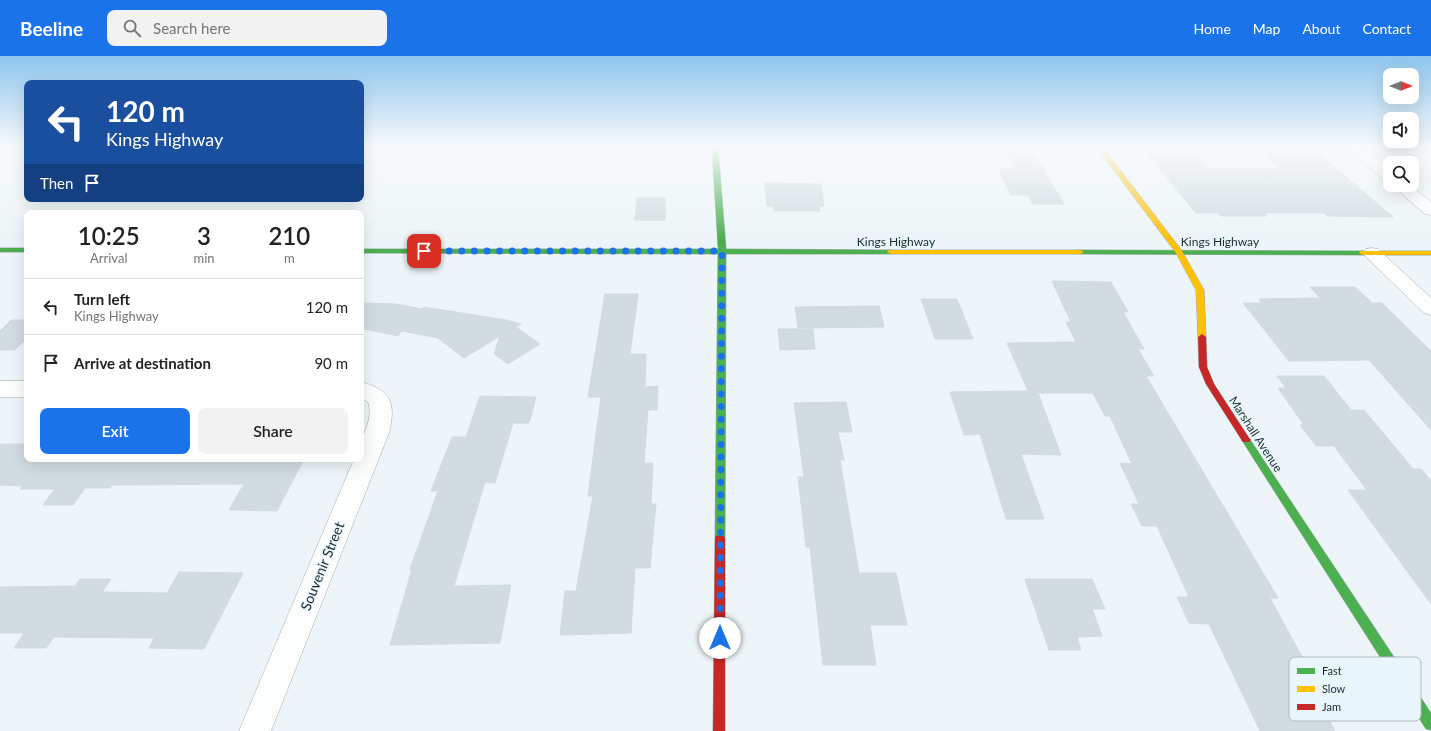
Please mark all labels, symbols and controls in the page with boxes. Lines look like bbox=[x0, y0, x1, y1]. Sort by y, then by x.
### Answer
search box bbox=[107, 10, 387, 46]
text: Beeline bbox=[20, 17, 83, 40]
icon: search bbox=[121, 17, 143, 39]
text: Search here bbox=[153, 19, 230, 37]
text: Home bbox=[1193, 20, 1231, 37]
text: Map bbox=[1253, 20, 1280, 37]
text: About bbox=[1302, 20, 1340, 37]
text: Contact bbox=[1362, 20, 1411, 37]
north arrow bbox=[1383, 68, 1419, 104]
map controls bbox=[1383, 68, 1419, 192]
text: 120 m bbox=[106, 94, 185, 128]
icon: left bbox=[40, 96, 92, 148]
button: sound bbox=[1383, 112, 1419, 148]
text: Kings Highway bbox=[106, 128, 223, 150]
button: search bbox=[1383, 156, 1419, 192]
icon: arrive bbox=[81, 172, 103, 194]
text: Then bbox=[40, 174, 73, 192]
text: 10:25 bbox=[78, 221, 140, 250]
text: 3 bbox=[197, 221, 211, 250]
text: 210 bbox=[268, 221, 310, 250]
pin bbox=[407, 234, 441, 268]
street label: Kings Highway bbox=[857, 234, 936, 249]
street label: Kings Highway bbox=[1181, 234, 1260, 249]
icon: arrive bbox=[413, 240, 435, 262]
text: Arrival bbox=[90, 250, 127, 266]
text: min bbox=[193, 250, 215, 266]
text: m bbox=[284, 250, 295, 266]
text: Turn left bbox=[74, 290, 130, 308]
icon: left bbox=[40, 296, 62, 318]
text: 120 m bbox=[306, 298, 348, 316]
text: Kings Highway bbox=[74, 308, 159, 324]
icon: arrive bbox=[40, 352, 62, 374]
text: Arrive at destination bbox=[74, 354, 211, 372]
text: 90 m bbox=[314, 354, 348, 372]
street label: Marshall Avenue bbox=[1226, 393, 1286, 475]
button: Exit bbox=[40, 408, 190, 454]
button: Share bbox=[198, 408, 348, 454]
street label: Souvenir Street bbox=[296, 519, 348, 613]
position arrow bbox=[699, 617, 741, 659]
legend bbox=[1289, 657, 1421, 721]
text: Fast bbox=[1322, 664, 1342, 677]
text: Slow bbox=[1322, 682, 1346, 695]
text: Jam bbox=[1322, 700, 1341, 713]

